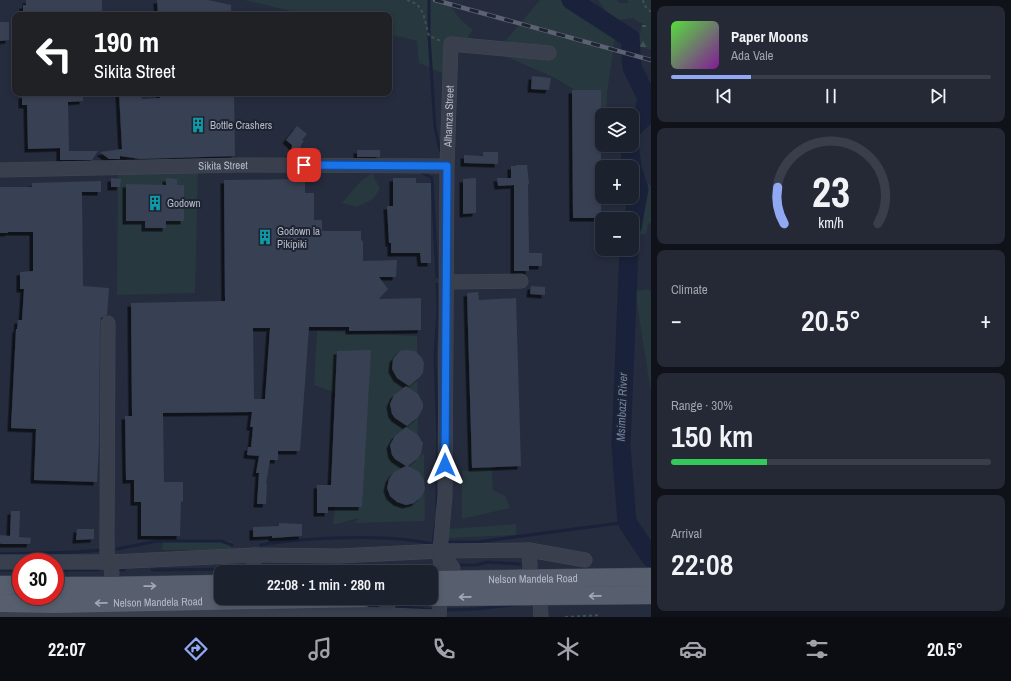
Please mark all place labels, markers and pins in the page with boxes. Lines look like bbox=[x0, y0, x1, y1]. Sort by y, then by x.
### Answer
building icon: Bottle Crashers bbox=[189, 116, 207, 134]
place label: Bottle Crashers bbox=[210, 118, 273, 132]
pin bbox=[287, 148, 321, 182]
building icon: Godown bbox=[146, 194, 164, 212]
place label: Godown bbox=[167, 196, 201, 210]
place label: Godown la Pikipiki bbox=[277, 224, 320, 251]
building icon: Godown la Pikipiki bbox=[256, 228, 274, 246]

